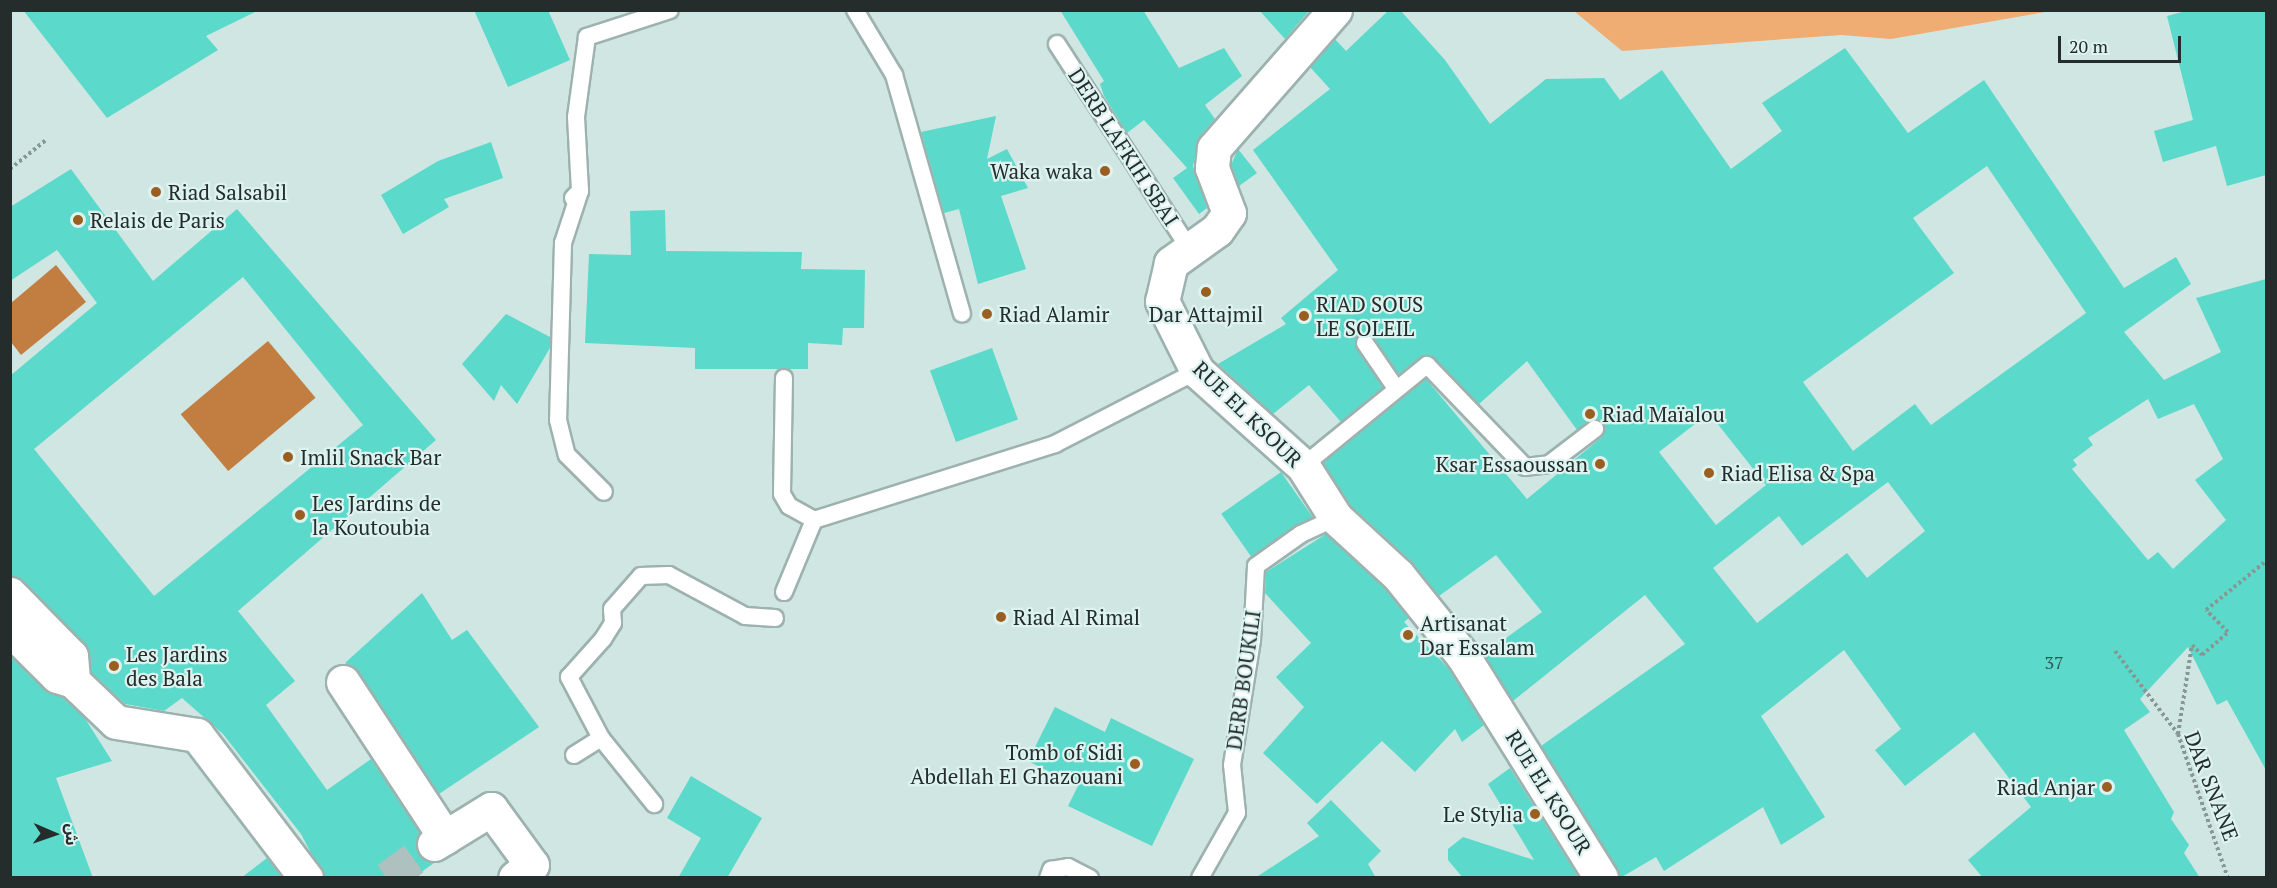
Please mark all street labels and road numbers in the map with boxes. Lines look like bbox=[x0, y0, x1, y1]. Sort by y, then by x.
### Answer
street label: DERB LAFKIH SBAI bbox=[1064, 63, 1184, 231]
street label: RUE EL KSOUR bbox=[1188, 356, 1308, 472]
street label: DERB BOUKILI bbox=[1221, 608, 1265, 752]
street label: RUE EL KSOUR bbox=[1501, 725, 1597, 859]
street label: DAR SNANE bbox=[2180, 728, 2244, 844]

